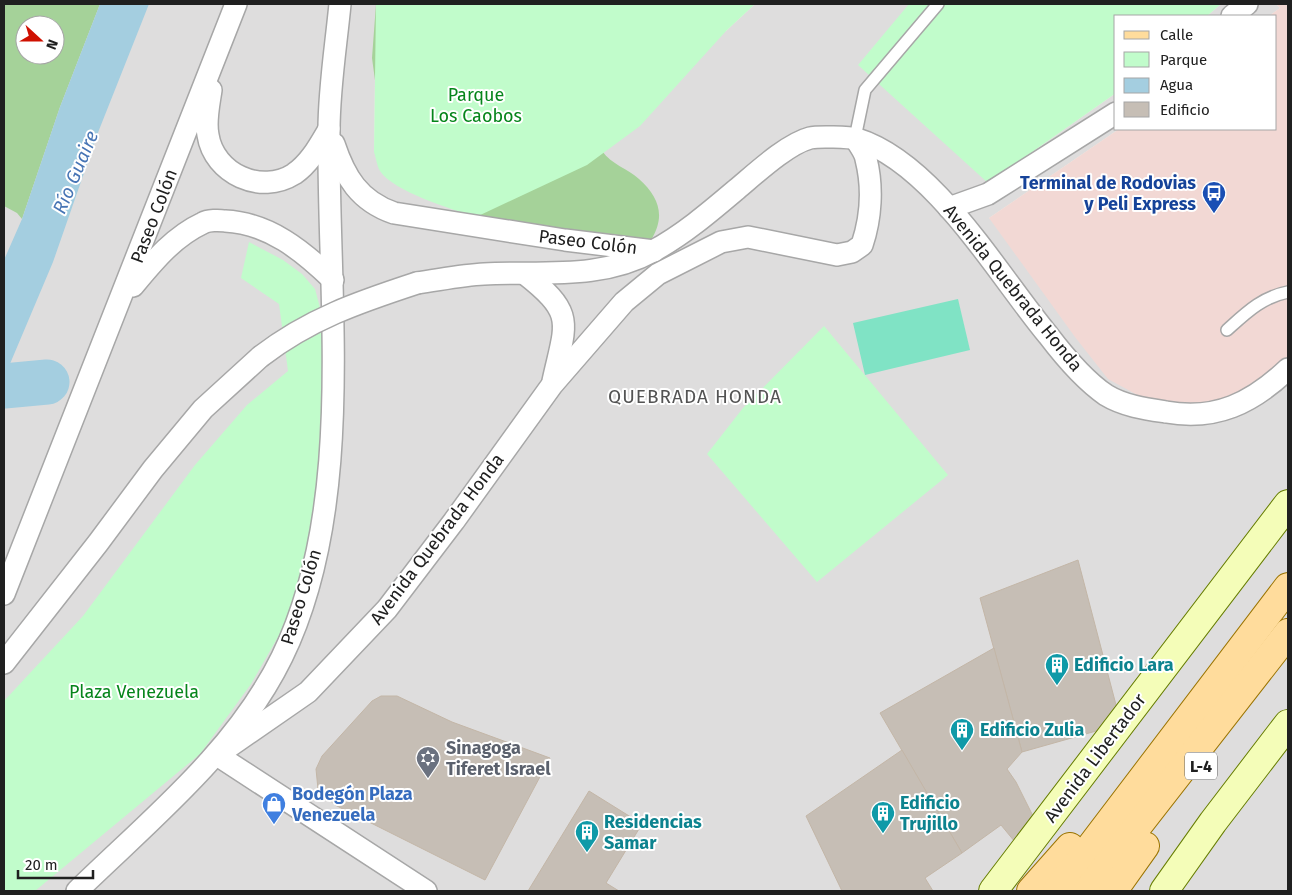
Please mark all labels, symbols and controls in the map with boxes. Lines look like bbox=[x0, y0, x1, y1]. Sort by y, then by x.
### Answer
north arrow bbox=[15, 15, 65, 65]
legend bbox=[1114, 15, 1277, 130]
text: Calle bbox=[1160, 26, 1193, 44]
text: N bbox=[42, 37, 61, 52]
text: Parque bbox=[1160, 51, 1207, 69]
text: Agua bbox=[1160, 76, 1193, 94]
park label: Parque Los Caobos bbox=[430, 84, 522, 127]
text: Edificio bbox=[1160, 101, 1210, 119]
water label: Río Guaire bbox=[48, 127, 103, 217]
street label: Paseo Colón bbox=[126, 166, 182, 266]
place label: Terminal de Rodovias y Peli Express bbox=[1020, 172, 1196, 215]
bus stop icon: Terminal de Rodovias y Peli Express bbox=[1201, 180, 1227, 214]
street label: Avenida Quebrada Honda bbox=[939, 200, 1087, 376]
street label: Paseo Colón bbox=[537, 225, 639, 259]
district label: QUEBRADA HONDA bbox=[608, 385, 782, 408]
street label: Avenida Quebrada Honda bbox=[365, 449, 509, 629]
street label: Paseo Colón bbox=[276, 546, 326, 648]
building icon: Edificio Lara bbox=[1044, 652, 1070, 686]
place label: Edificio Lara bbox=[1074, 654, 1174, 676]
park label: Plaza Venezuela bbox=[69, 681, 199, 703]
street label: Avenida Libertador bbox=[1039, 689, 1151, 827]
building icon: Edificio Zulia bbox=[949, 717, 975, 751]
place label: Edificio Zulia bbox=[980, 719, 1084, 741]
place label: Sinagoga Tiferet Israel bbox=[446, 737, 551, 780]
synagogue icon: Sinagoga Tiferet Israel bbox=[415, 745, 441, 779]
road number: L-4 bbox=[1185, 752, 1217, 779]
place label: Bodegón Plaza Venezuela bbox=[291, 783, 413, 826]
shop icon: Bodegón Plaza Venezuela bbox=[261, 791, 287, 825]
place label: Edificio Trujillo bbox=[900, 792, 960, 835]
building icon: Edificio Trujillo bbox=[870, 800, 896, 834]
place label: Residencias Samar bbox=[604, 811, 702, 854]
building icon: Residencias Samar bbox=[574, 819, 600, 853]
scale bar bbox=[18, 848, 92, 880]
text: 20 m bbox=[25, 856, 58, 874]

